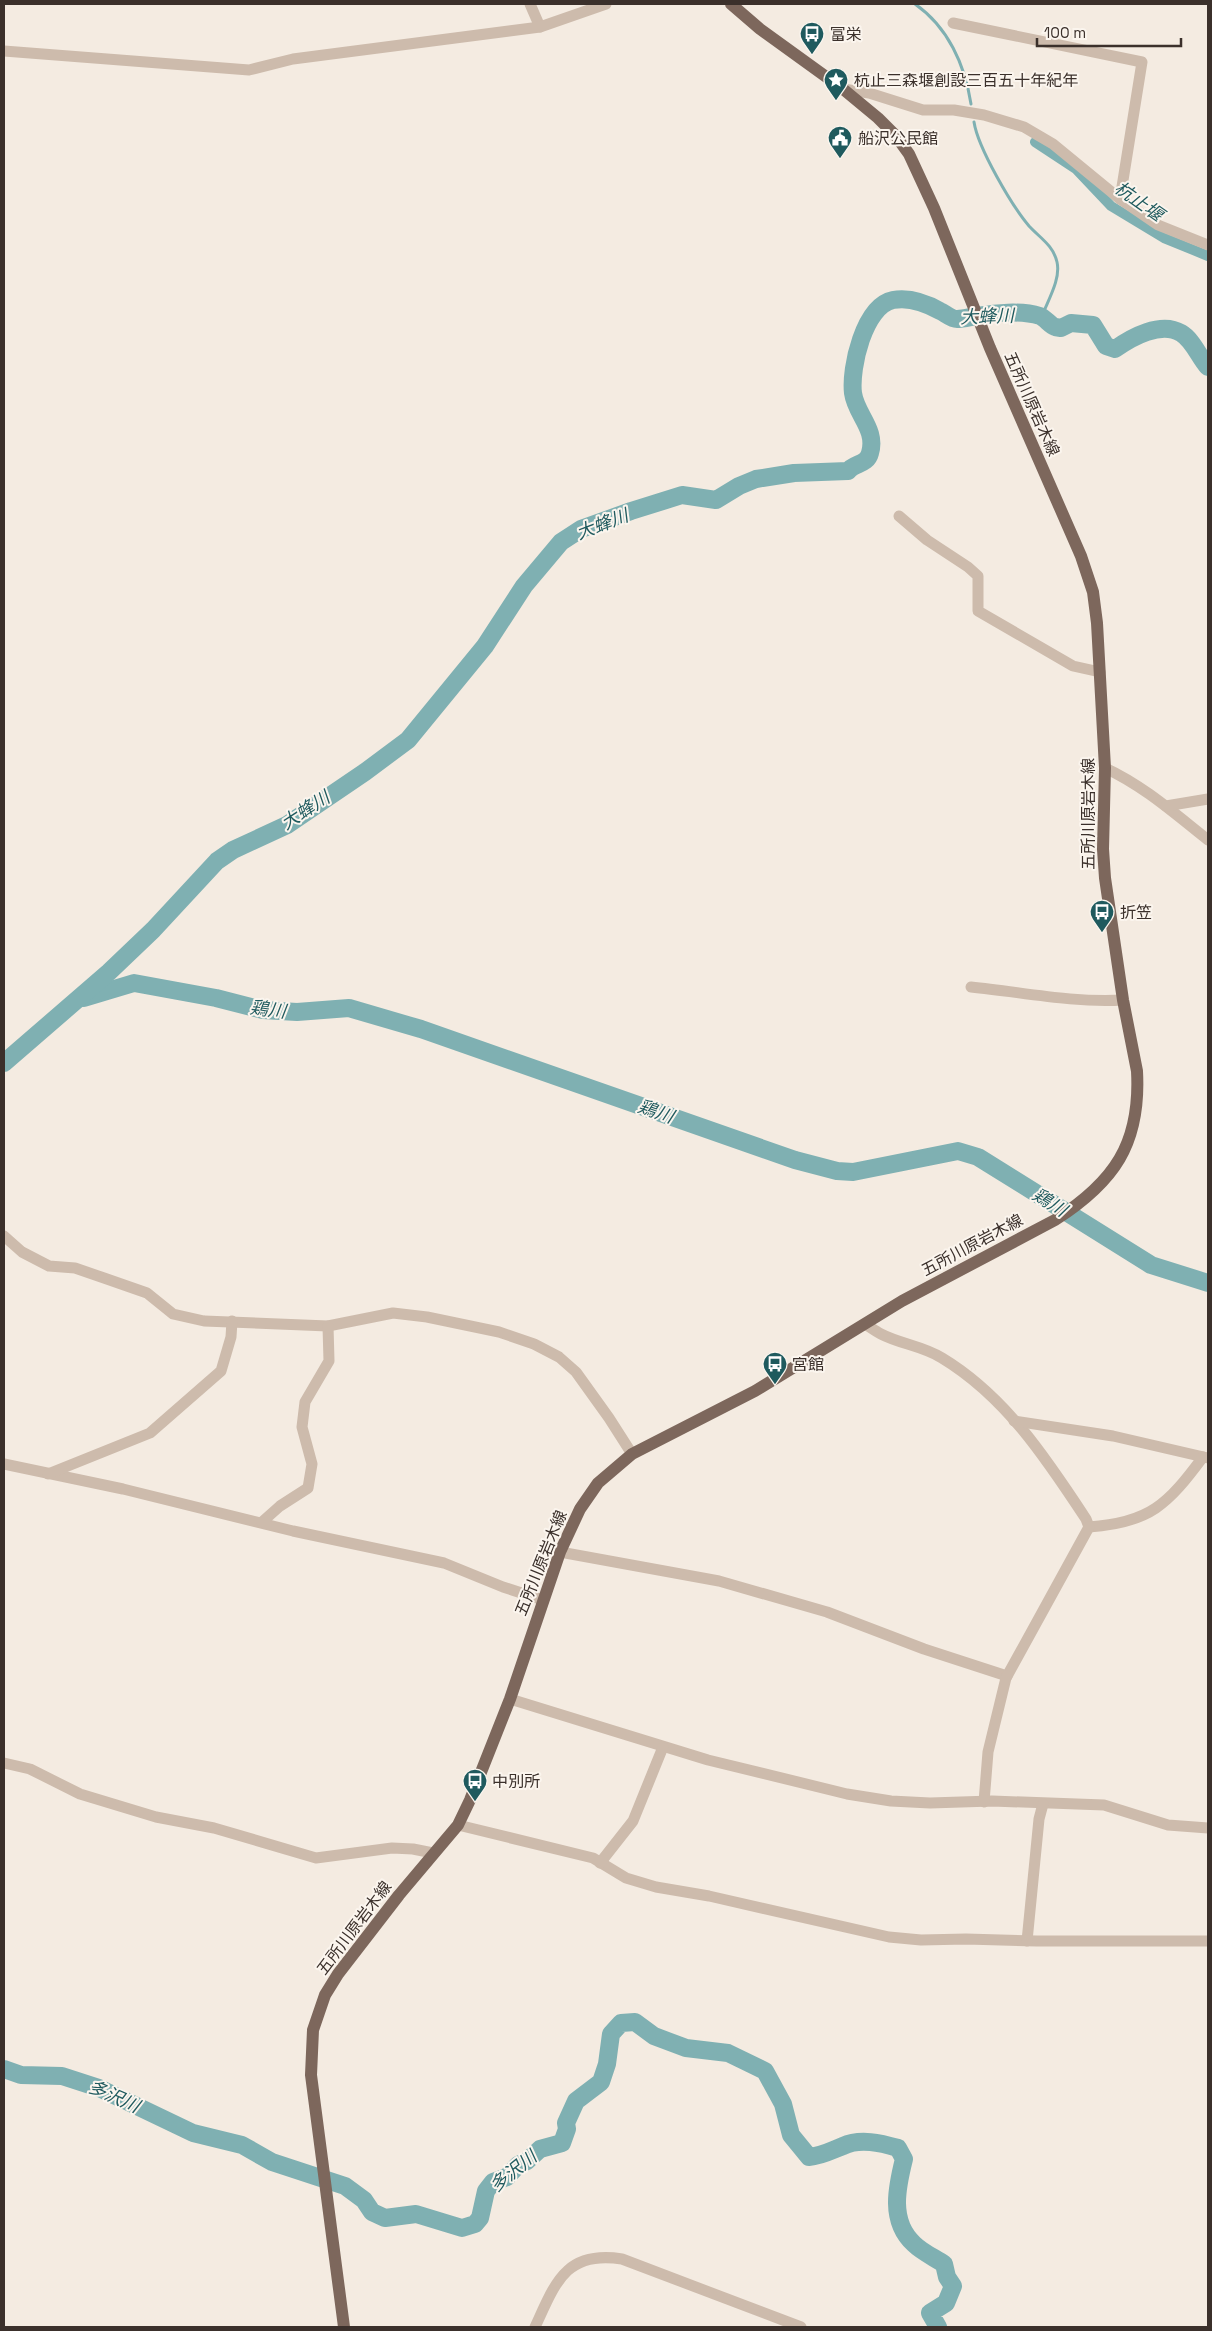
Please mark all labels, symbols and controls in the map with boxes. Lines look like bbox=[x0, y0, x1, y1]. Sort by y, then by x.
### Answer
scale bar bbox=[1037, 15, 1181, 47]
bus stop icon: 富栄 bbox=[799, 21, 825, 55]
text: 100 m bbox=[1044, 23, 1086, 42]
place label: 富栄 bbox=[830, 24, 862, 45]
place icon: 杭止三森堰創設三百五十年紀年 bbox=[823, 67, 849, 101]
place label: 杭止三森堰創設三百五十年紀年 bbox=[854, 70, 1078, 91]
public building icon: 船沢公民館 bbox=[827, 125, 853, 159]
place label: 船沢公民館 bbox=[858, 128, 938, 149]
water label: 杭止堰 bbox=[1110, 176, 1170, 228]
water label: 大蜂川 bbox=[960, 303, 1016, 328]
street label: 五所川原岩木線 bbox=[1000, 349, 1064, 459]
water label: 大蜂川 bbox=[573, 503, 633, 544]
street label: 五所川原岩木線 bbox=[1078, 758, 1099, 870]
water label: 大蜂川 bbox=[276, 785, 336, 834]
bus stop icon: 折笠 bbox=[1089, 899, 1115, 933]
place label: 折笠 bbox=[1120, 902, 1152, 923]
water label: 鶏川 bbox=[249, 995, 289, 1023]
water label: 鶏川 bbox=[635, 1094, 679, 1128]
water label: 鶏川 bbox=[1029, 1183, 1073, 1222]
street label: 五所川原岩木線 bbox=[918, 1209, 1026, 1281]
bus stop icon: 宮館 bbox=[762, 1351, 788, 1385]
place label: 宮館 bbox=[792, 1354, 824, 1375]
street label: 五所川原岩木線 bbox=[510, 1507, 572, 1619]
bus stop icon: 中別所 bbox=[462, 1768, 488, 1802]
place label: 中別所 bbox=[492, 1771, 540, 1792]
street label: 五所川原岩木線 bbox=[312, 1877, 396, 1979]
water label: 多沢川 bbox=[85, 2075, 145, 2118]
water label: 多沢川 bbox=[485, 2144, 543, 2197]

